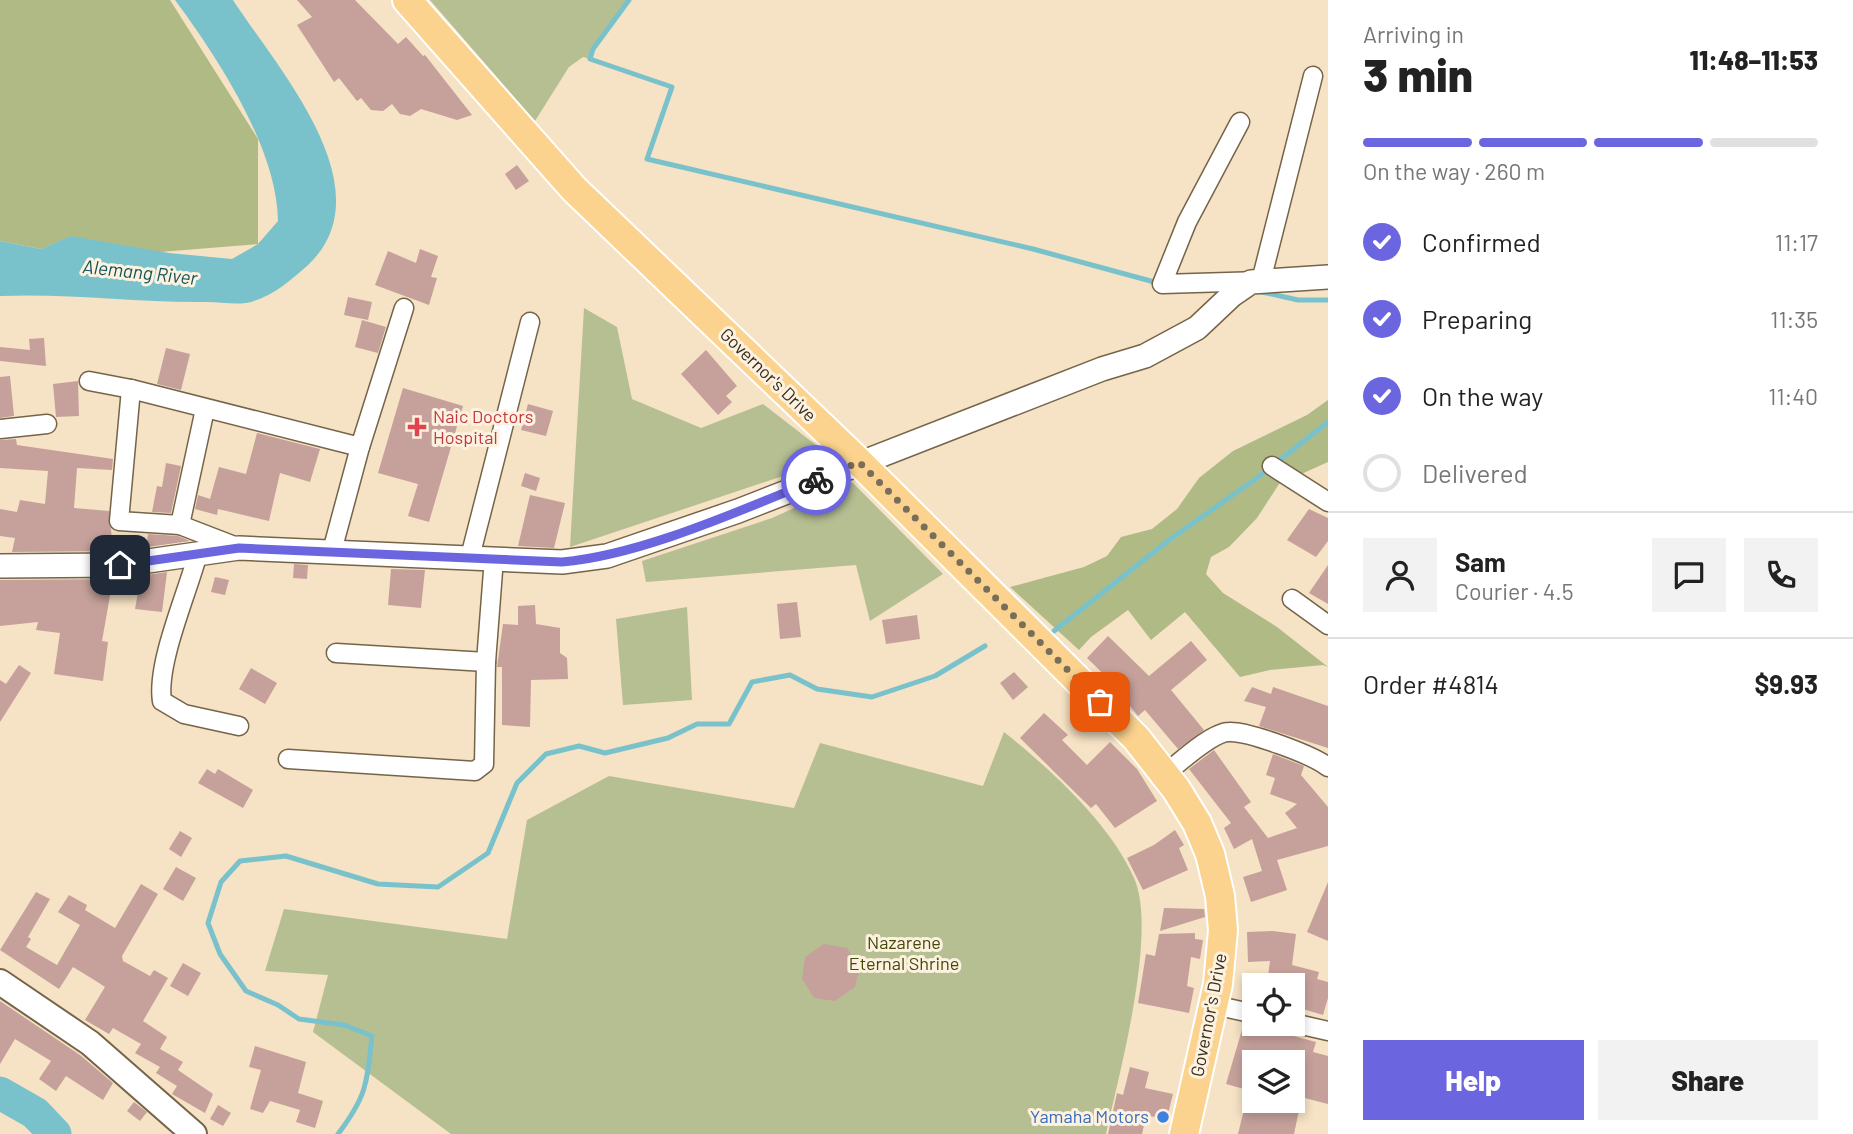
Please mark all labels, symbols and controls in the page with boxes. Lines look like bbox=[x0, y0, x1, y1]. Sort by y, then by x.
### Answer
text: Arriving in bbox=[1363, 20, 1464, 48]
text: 11:48–11:53 bbox=[1690, 44, 1818, 75]
text: 3 min bbox=[1363, 46, 1473, 101]
text: On the way · 260 m bbox=[1363, 157, 1545, 185]
icon: check bbox=[1363, 223, 1401, 261]
text: Confirmed bbox=[1422, 226, 1541, 257]
text: 11:17 bbox=[1775, 228, 1818, 256]
water label: Alemang River bbox=[82, 254, 200, 289]
icon: check bbox=[1363, 300, 1401, 338]
text: Preparing bbox=[1422, 303, 1532, 334]
text: 11:35 bbox=[1770, 305, 1818, 333]
street label: Governor's Drive bbox=[716, 323, 822, 426]
icon: check bbox=[1363, 377, 1401, 415]
text: On the way bbox=[1422, 380, 1543, 411]
text: 11:40 bbox=[1768, 382, 1818, 410]
place label: Naic Doctors Hospital bbox=[433, 405, 533, 448]
marker: Naic Doctors Hospital bbox=[407, 417, 427, 437]
courier bbox=[781, 445, 851, 515]
text: Delivered bbox=[1422, 457, 1528, 488]
icon: bike bbox=[797, 461, 835, 499]
pin bbox=[90, 535, 150, 595]
button: person bbox=[1363, 538, 1437, 612]
button: chat bbox=[1652, 538, 1726, 612]
button: phone bbox=[1744, 538, 1818, 612]
icon: home bbox=[101, 546, 139, 584]
text: Sam bbox=[1455, 546, 1506, 577]
text: Courier · 4.5 bbox=[1455, 577, 1574, 605]
text: Order #4814 bbox=[1363, 668, 1499, 699]
text: $9.93 bbox=[1754, 668, 1818, 699]
pin bbox=[1070, 672, 1130, 732]
icon: bag bbox=[1081, 683, 1119, 721]
park label: Nazarene Eternal Shrine bbox=[849, 931, 959, 974]
street label: Governor's Drive bbox=[1185, 951, 1231, 1079]
map controls bbox=[1242, 973, 1305, 1113]
button: locate bbox=[1242, 973, 1305, 1036]
button: Help bbox=[1363, 1040, 1584, 1120]
button: Share bbox=[1598, 1040, 1818, 1120]
button: layers bbox=[1242, 1050, 1305, 1113]
place label: Yamaha Motors bbox=[1030, 1105, 1149, 1127]
marker: Yamaha Motors bbox=[1155, 1109, 1171, 1125]

